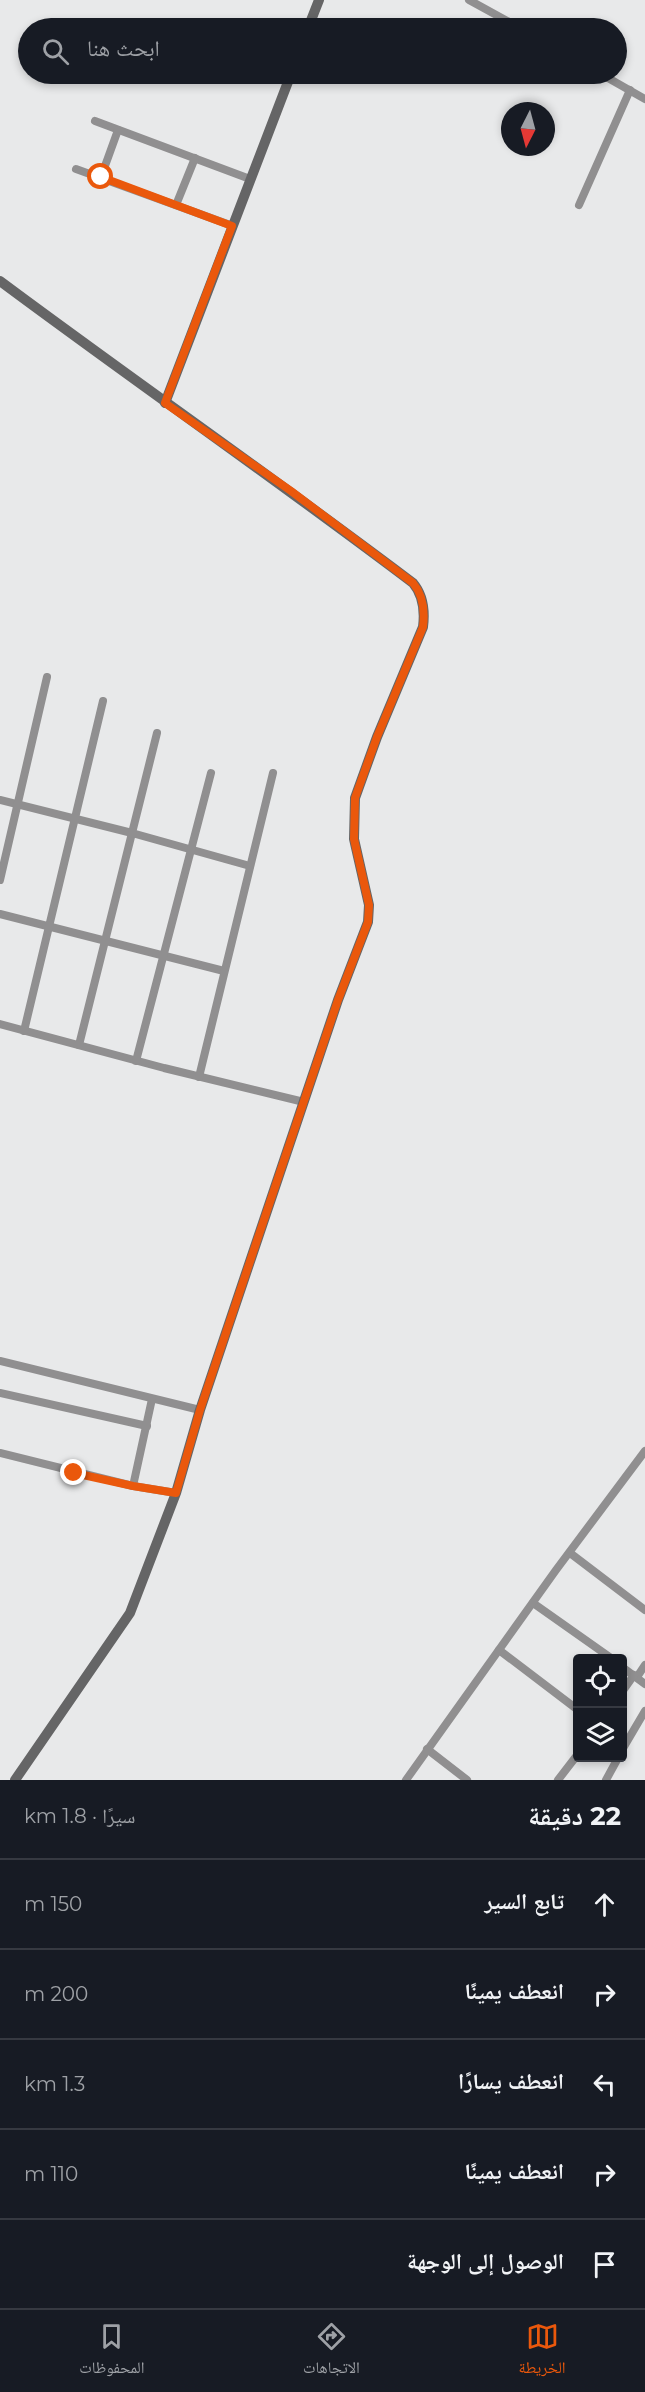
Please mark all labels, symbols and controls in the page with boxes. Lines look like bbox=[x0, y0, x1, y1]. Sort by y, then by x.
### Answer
search box bbox=[18, 18, 627, 84]
icon: search bbox=[39, 35, 72, 68]
text: ابحث هنا bbox=[87, 35, 160, 62]
north arrow bbox=[501, 102, 555, 156]
route start bbox=[87, 163, 113, 189]
route end bbox=[60, 1459, 86, 1485]
map controls bbox=[573, 1654, 627, 1762]
button: locate bbox=[573, 1654, 627, 1708]
button: layers bbox=[573, 1708, 627, 1762]
text: 22 دقيقة bbox=[528, 1800, 621, 1832]
text: سيرًا · 1.8 km bbox=[24, 1804, 135, 1828]
text: تابع السير bbox=[484, 1888, 564, 1915]
icon: ahead bbox=[588, 1888, 621, 1921]
text: 150 m bbox=[24, 1892, 82, 1916]
text: انعطف يمينًا bbox=[464, 1978, 564, 2005]
icon: right bbox=[588, 1978, 621, 2011]
text: 200 m bbox=[24, 1982, 88, 2006]
text: انعطف يسارًا bbox=[458, 2068, 564, 2095]
icon: left bbox=[588, 2068, 621, 2101]
text: 1.3 km bbox=[24, 2072, 85, 2096]
text: انعطف يمينًا bbox=[464, 2158, 564, 2185]
icon: right bbox=[588, 2158, 621, 2191]
text: 110 m bbox=[24, 2162, 78, 2186]
text: الوصول إلى الوجهة bbox=[407, 2248, 564, 2275]
icon: arrive bbox=[588, 2248, 621, 2281]
tab: المحفوظات bbox=[79, 2320, 144, 2383]
tab: الاتجاهات bbox=[303, 2320, 360, 2383]
tab: الخريطة bbox=[519, 2320, 566, 2383]

